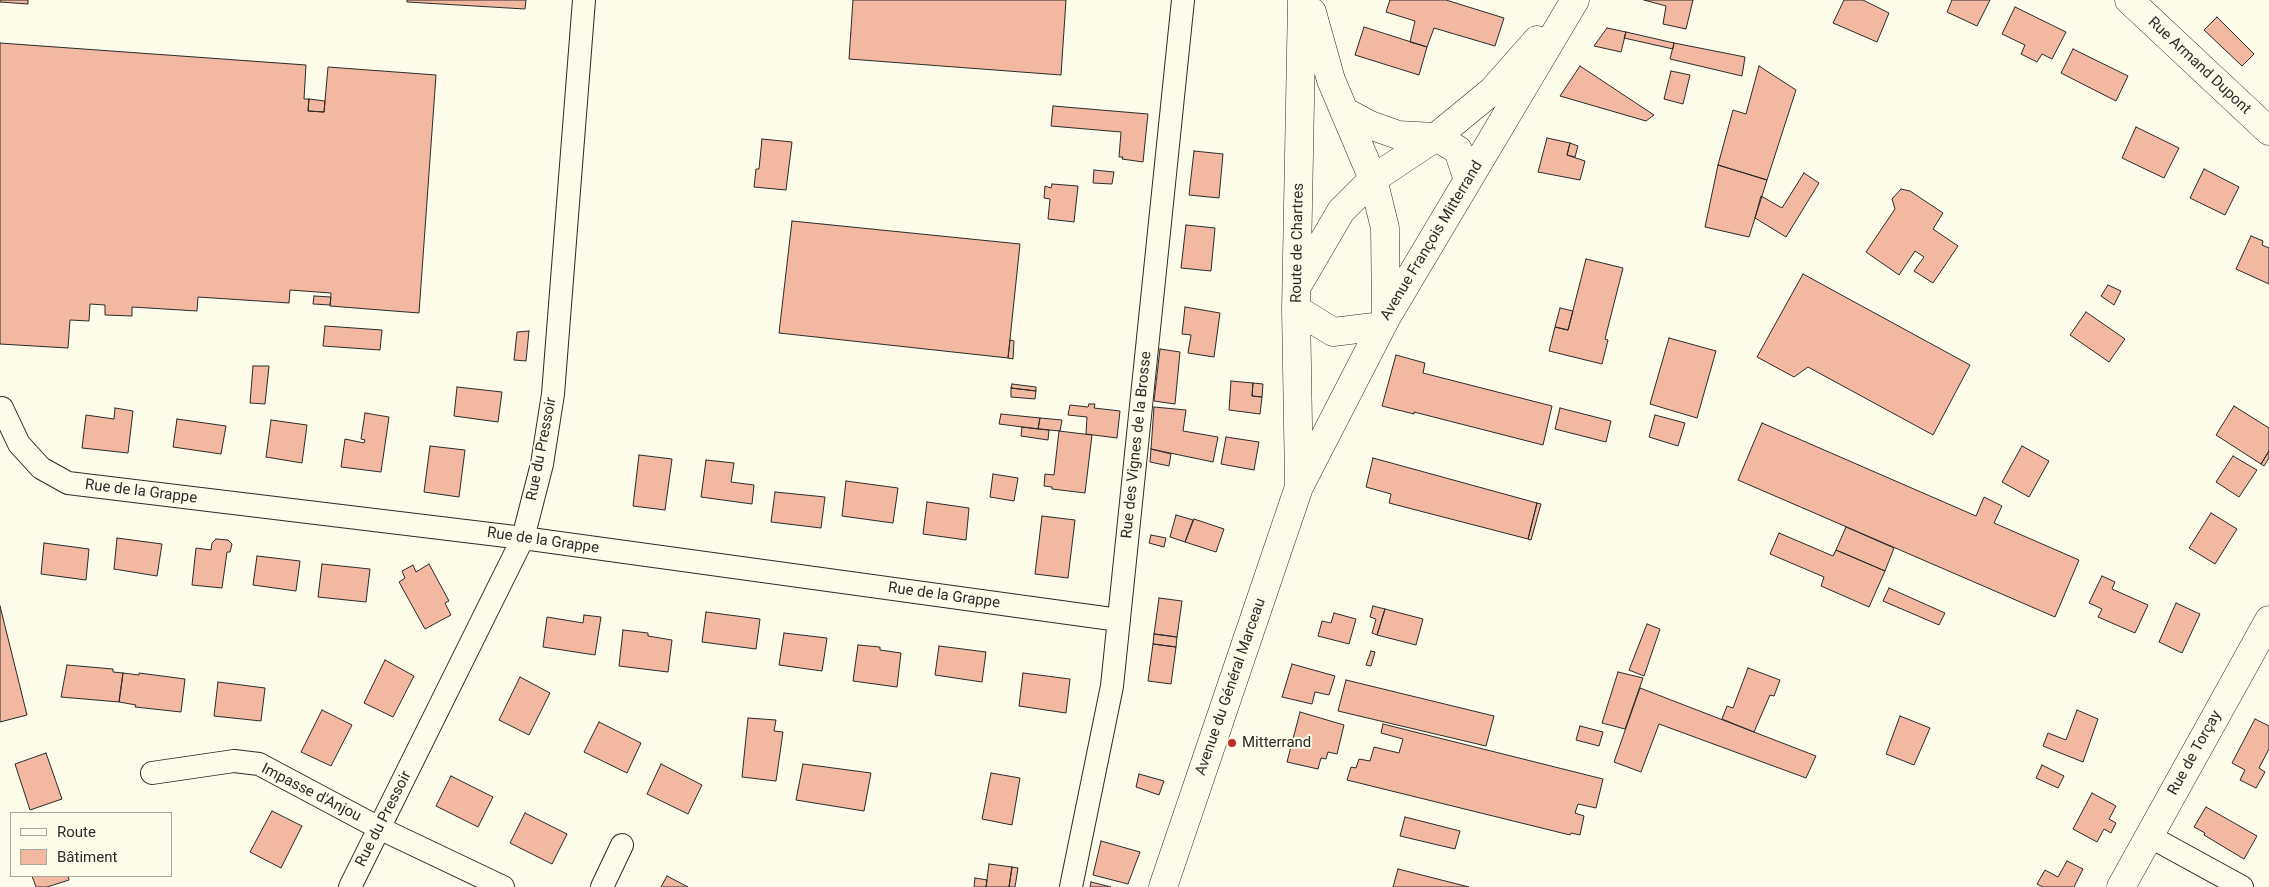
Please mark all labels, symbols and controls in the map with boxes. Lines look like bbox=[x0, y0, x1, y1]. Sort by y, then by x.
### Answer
street label: Rue Armand Dupont bbox=[2144, 14, 2254, 118]
street label: Avenue François Mitterrand bbox=[1377, 158, 1487, 324]
street label: Route de Chartres bbox=[1288, 183, 1308, 303]
street label: Rue des Vignes de la Brosse bbox=[1118, 350, 1156, 540]
street label: Rue du Pressoir bbox=[523, 396, 561, 502]
street label: Rue de la Grappe bbox=[84, 476, 198, 508]
street label: Rue de la Grappe bbox=[486, 524, 600, 558]
street label: Rue de la Grappe bbox=[887, 579, 1001, 613]
street label: Avenue du Général Marceau bbox=[1192, 596, 1270, 778]
street label: Rue de Torçay bbox=[2164, 708, 2226, 798]
place label: Mitterrand bbox=[1242, 734, 1311, 752]
marker: Mitterrand bbox=[1226, 737, 1238, 749]
street label: Impasse d'Anjou bbox=[258, 760, 364, 826]
street label: Rue du Pressoir bbox=[352, 768, 416, 870]
legend bbox=[10, 812, 172, 877]
text: Route bbox=[57, 823, 96, 841]
text: Bâtiment bbox=[57, 848, 117, 866]

